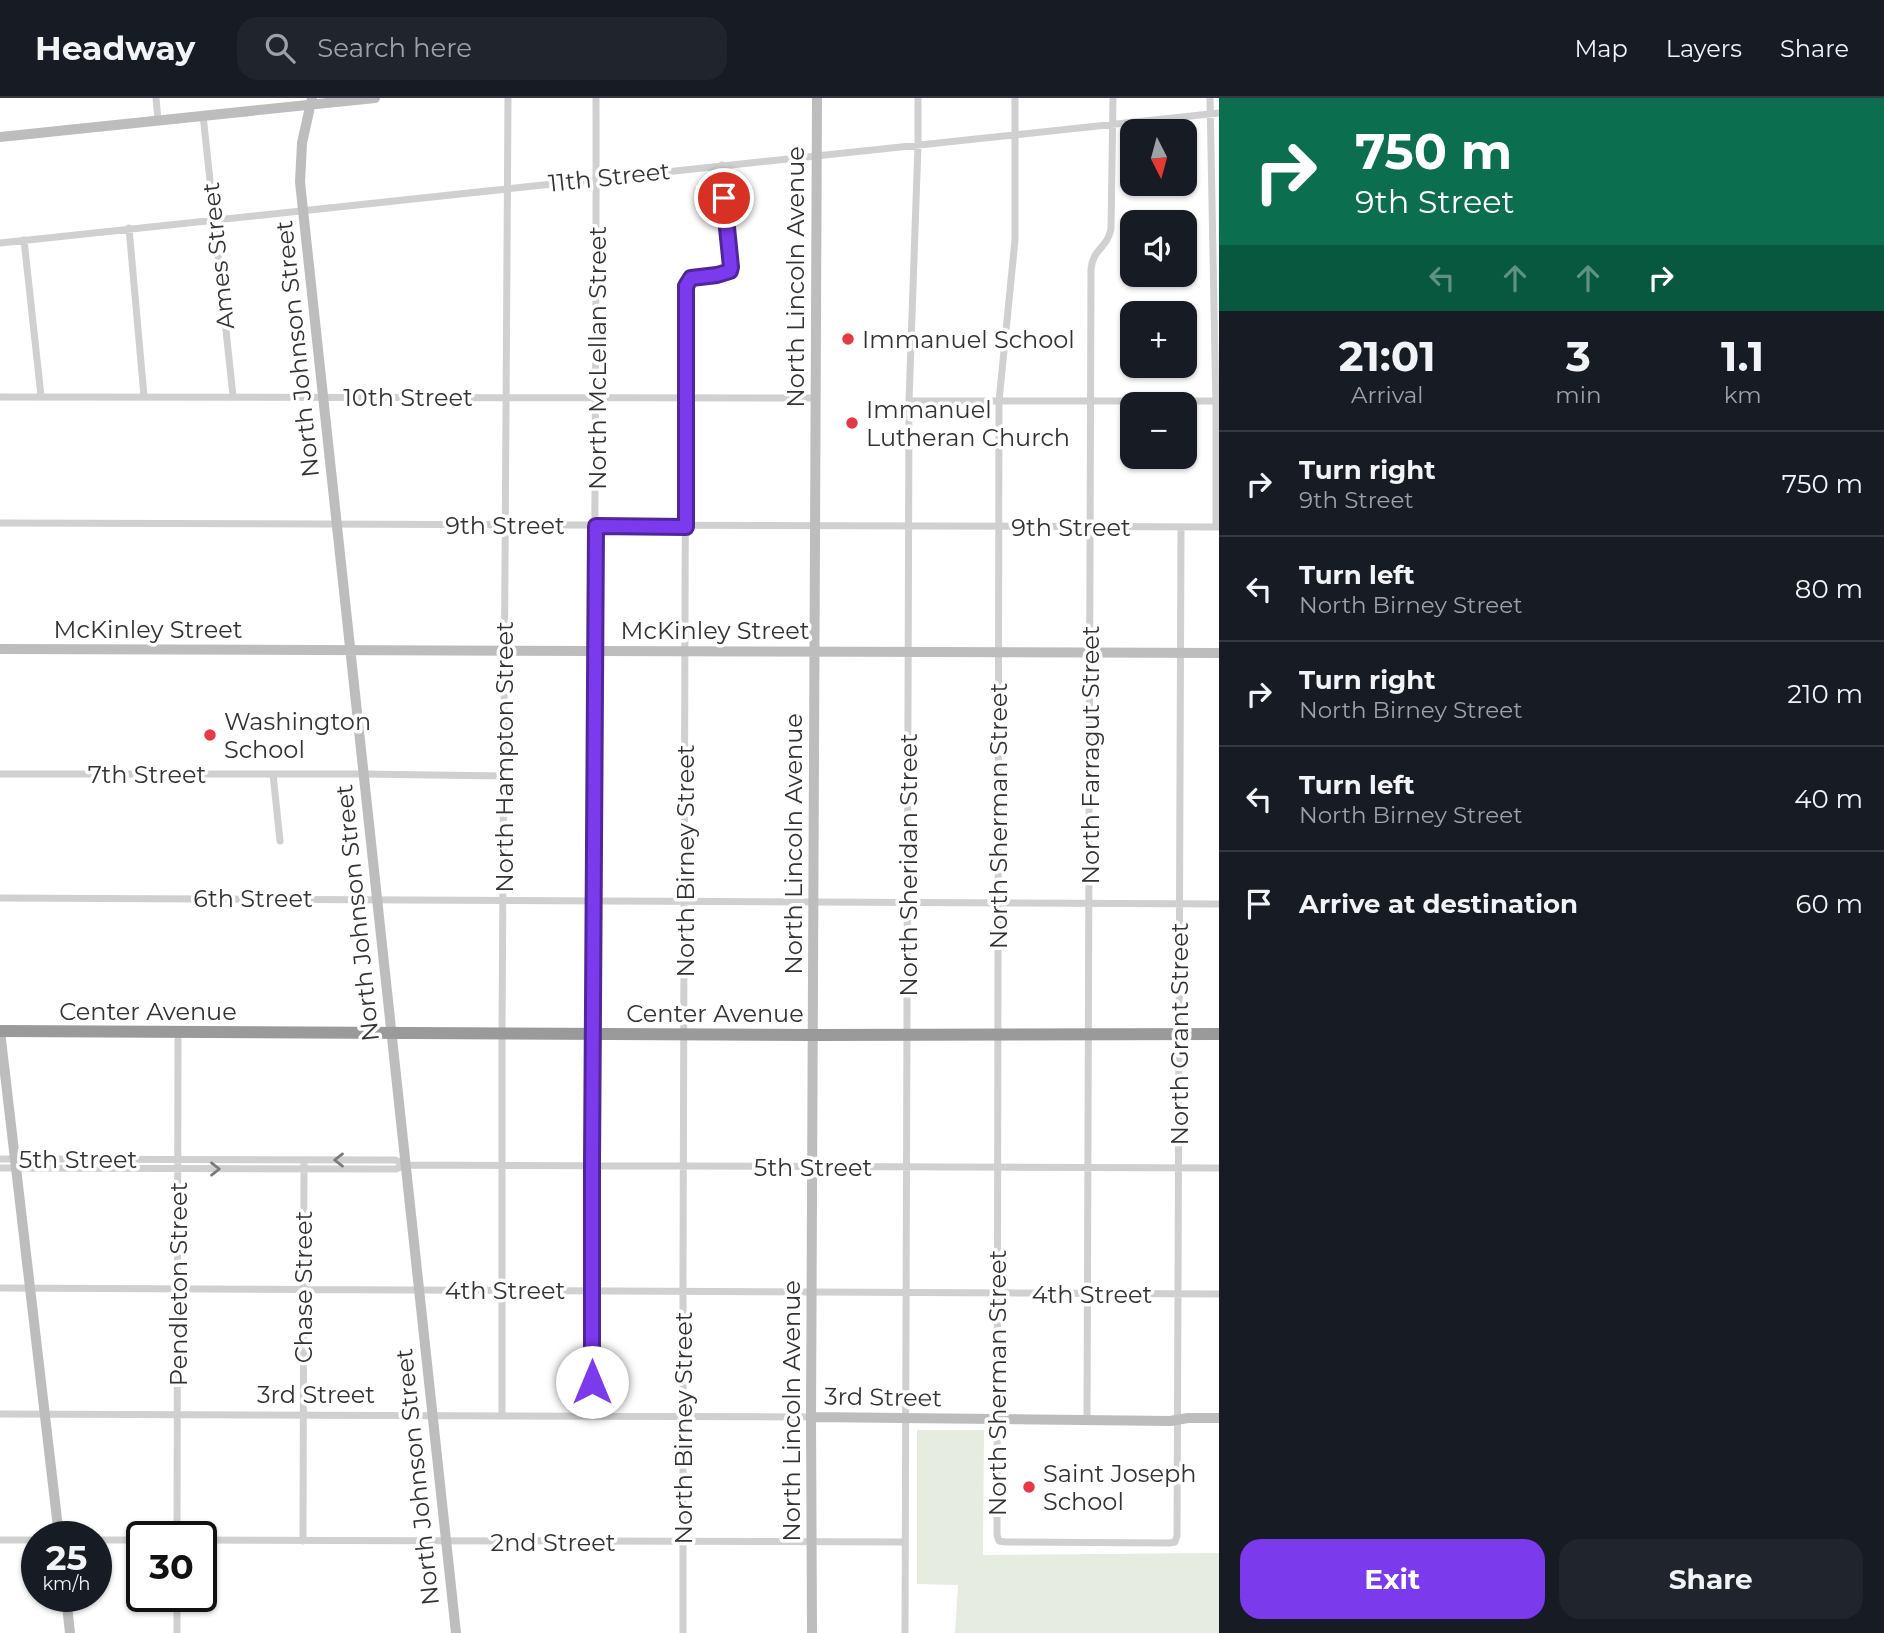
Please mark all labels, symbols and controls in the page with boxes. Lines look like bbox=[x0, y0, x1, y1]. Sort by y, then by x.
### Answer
search box bbox=[237, 17, 727, 80]
text: Headway bbox=[35, 28, 195, 68]
icon: search bbox=[261, 29, 299, 67]
text: Search here bbox=[317, 32, 472, 64]
text: Map bbox=[1574, 34, 1628, 63]
text: Layers bbox=[1666, 34, 1742, 63]
text: Share bbox=[1780, 34, 1849, 63]
north arrow bbox=[1120, 119, 1197, 196]
map controls bbox=[1120, 119, 1197, 469]
text: 750 m bbox=[1355, 122, 1512, 181]
icon: right bbox=[1240, 126, 1331, 217]
street label: North Lincoln Avenue bbox=[781, 146, 810, 408]
street label: 11th Street bbox=[547, 156, 671, 198]
pin bbox=[694, 168, 754, 228]
icon: arrive bbox=[705, 179, 743, 217]
street label: Ames Street bbox=[196, 181, 240, 331]
text: 9th Street bbox=[1355, 182, 1515, 221]
button: sound bbox=[1120, 210, 1197, 287]
street label: North Johnson Street bbox=[269, 219, 325, 479]
street label: North McLellan Street bbox=[583, 226, 612, 490]
icon: left bbox=[1423, 259, 1461, 297]
icon: ahead bbox=[1496, 259, 1534, 297]
icon: ahead bbox=[1569, 259, 1607, 297]
icon: right bbox=[1642, 259, 1680, 297]
button: + bbox=[1120, 301, 1197, 378]
place label: Immanuel School bbox=[862, 325, 1075, 354]
text: 21:01 bbox=[1339, 330, 1436, 382]
text: 3 bbox=[1566, 330, 1591, 382]
text: 1.1 bbox=[1721, 330, 1764, 382]
marker: Immanuel School bbox=[840, 331, 856, 347]
text: Arrival bbox=[1351, 381, 1423, 409]
text: min bbox=[1555, 381, 1601, 409]
text: km bbox=[1724, 381, 1762, 409]
street label: 10th Street bbox=[343, 383, 473, 412]
button: − bbox=[1120, 392, 1197, 469]
place label: Immanuel Lutheran Church bbox=[866, 395, 1070, 452]
marker: Immanuel Lutheran Church bbox=[844, 415, 860, 431]
text: Turn right bbox=[1299, 454, 1435, 486]
icon: right bbox=[1240, 465, 1278, 503]
text: 750 m bbox=[1782, 468, 1863, 500]
text: 9th Street bbox=[1299, 486, 1414, 514]
street label: 9th Street bbox=[445, 511, 565, 540]
street label: 9th Street bbox=[1011, 513, 1131, 542]
text: Turn left bbox=[1299, 559, 1415, 591]
icon: left bbox=[1240, 570, 1278, 608]
text: 80 m bbox=[1795, 573, 1863, 605]
text: North Birney Street bbox=[1299, 591, 1523, 619]
street label: McKinley Street bbox=[54, 615, 243, 644]
street label: McKinley Street bbox=[621, 616, 810, 645]
street label: North Hampton Street bbox=[490, 621, 519, 893]
street label: North Farragut Street bbox=[1076, 625, 1105, 885]
text: Turn right bbox=[1299, 664, 1435, 696]
icon: right bbox=[1240, 675, 1278, 713]
text: 210 m bbox=[1787, 678, 1863, 710]
street label: North Sherman Street bbox=[984, 683, 1013, 949]
text: North Birney Street bbox=[1299, 696, 1523, 724]
place label: Washington School bbox=[224, 707, 371, 764]
street label: North Lincoln Avenue bbox=[779, 713, 808, 975]
marker: Washington School bbox=[202, 727, 218, 743]
street label: North Sheridan Street bbox=[894, 733, 923, 997]
street label: North Birney Street bbox=[671, 744, 700, 978]
street label: 7th Street bbox=[88, 760, 207, 789]
text: Turn left bbox=[1299, 769, 1415, 801]
icon: left bbox=[1240, 780, 1278, 818]
street label: North Johnson Street bbox=[329, 783, 385, 1043]
text: 40 m bbox=[1794, 783, 1863, 815]
text: North Birney Street bbox=[1299, 801, 1523, 829]
street label: 6th Street bbox=[193, 884, 313, 913]
icon: arrive bbox=[1240, 885, 1278, 923]
text: Arrive at destination bbox=[1299, 888, 1578, 920]
text: 60 m bbox=[1796, 888, 1863, 920]
street label: North Grant Street bbox=[1165, 922, 1194, 1145]
street label: Center Avenue bbox=[59, 997, 237, 1026]
street label: Center Avenue bbox=[626, 999, 804, 1028]
street label: 5th Street bbox=[19, 1145, 137, 1174]
one-way arrow bbox=[333, 1152, 344, 1168]
street label: 5th Street bbox=[754, 1153, 872, 1182]
one-way arrow bbox=[210, 1161, 221, 1177]
street label: Pendleton Street bbox=[164, 1182, 193, 1386]
street label: Chase Street bbox=[289, 1211, 318, 1363]
street label: North Sherman Street bbox=[983, 1250, 1012, 1516]
street label: 4th Street bbox=[445, 1276, 566, 1305]
street label: North Lincoln Avenue bbox=[777, 1280, 806, 1542]
street label: 4th Street bbox=[1032, 1280, 1153, 1309]
street label: North Birney Street bbox=[669, 1311, 698, 1545]
position arrow bbox=[555, 1345, 629, 1419]
street label: North Johnson Street bbox=[389, 1347, 445, 1607]
street label: 3rd Street bbox=[257, 1380, 375, 1409]
street label: 3rd Street bbox=[824, 1381, 942, 1413]
place label: Saint Joseph School bbox=[1043, 1459, 1196, 1516]
marker: Saint Joseph School bbox=[1021, 1479, 1037, 1495]
speed limit sign: 30 bbox=[126, 1521, 217, 1612]
street label: 2nd Street bbox=[491, 1528, 616, 1557]
text: 25 bbox=[46, 1536, 87, 1579]
button: Exit bbox=[1240, 1539, 1545, 1619]
button: Share bbox=[1559, 1539, 1863, 1619]
text: km/h bbox=[42, 1573, 91, 1595]

